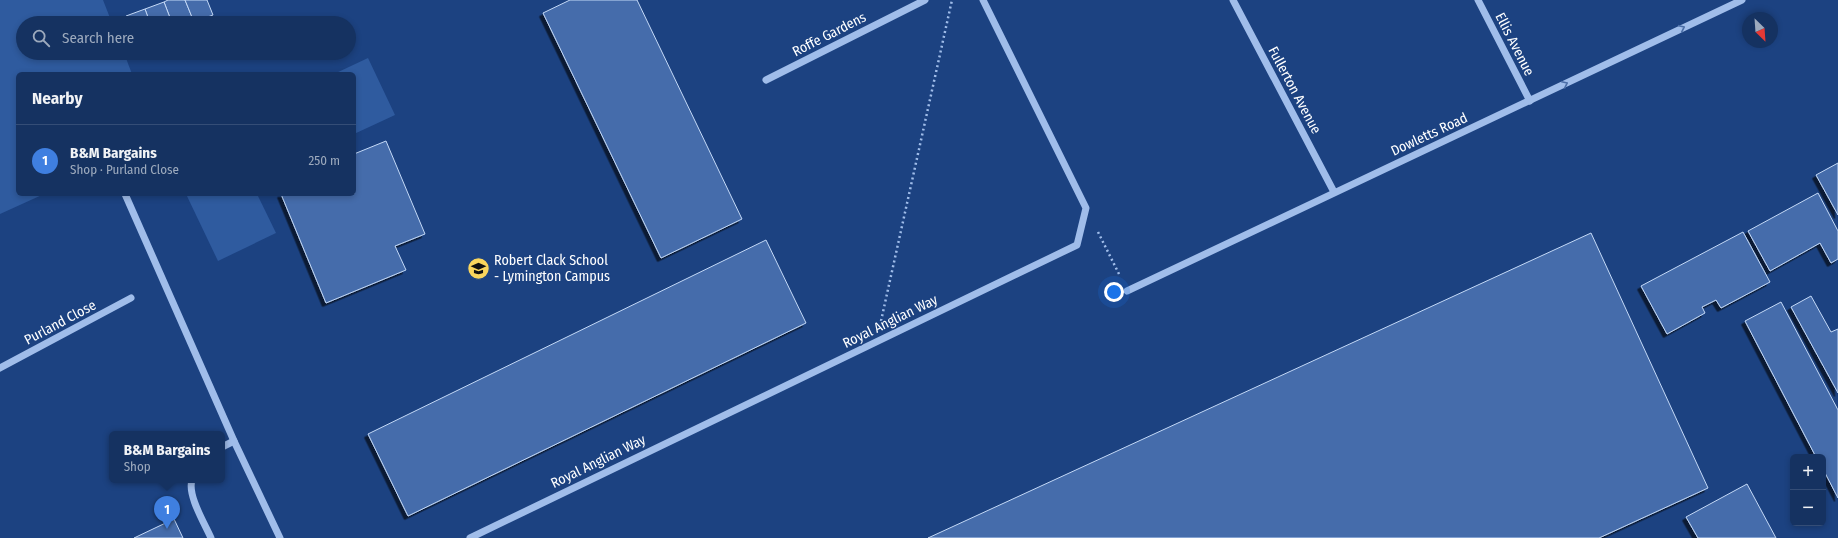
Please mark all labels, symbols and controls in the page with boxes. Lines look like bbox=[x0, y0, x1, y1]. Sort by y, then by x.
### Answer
street label: Roffe Gardens bbox=[789, 9, 869, 60]
street label: Ellis Avenue bbox=[1491, 10, 1538, 79]
north arrow bbox=[1742, 12, 1778, 48]
search box bbox=[16, 16, 356, 60]
one-way arrow bbox=[1678, 25, 1686, 33]
icon: search bbox=[30, 27, 52, 49]
text: Search here bbox=[62, 29, 134, 47]
street label: Fullerton Avenue bbox=[1264, 44, 1325, 137]
one-way arrow bbox=[1561, 81, 1568, 89]
text: Nearby bbox=[32, 88, 83, 109]
street label: Dowletts Road bbox=[1388, 109, 1470, 160]
text: B&M Bargains bbox=[70, 144, 157, 162]
text: 1 bbox=[42, 153, 48, 168]
text: 250 m bbox=[308, 153, 340, 168]
text: Shop · Purland Close bbox=[70, 162, 179, 177]
place label: Robert Clack School - Lymington Campus bbox=[494, 252, 610, 285]
school or university icon: Robert Clack School - Lymington Campus bbox=[465, 255, 491, 281]
your location bbox=[1104, 282, 1124, 302]
street label: Royal Anglian Way bbox=[840, 291, 941, 352]
street label: Purland Close bbox=[21, 296, 99, 348]
popup bbox=[109, 431, 225, 483]
street label: Royal Anglian Way bbox=[548, 431, 649, 492]
text: B&M Bargains bbox=[124, 441, 210, 459]
map controls bbox=[1790, 454, 1826, 526]
button: + bbox=[1790, 454, 1826, 490]
text: Shop bbox=[124, 459, 151, 474]
button: − bbox=[1790, 490, 1826, 526]
pin: 1 bbox=[154, 496, 180, 529]

